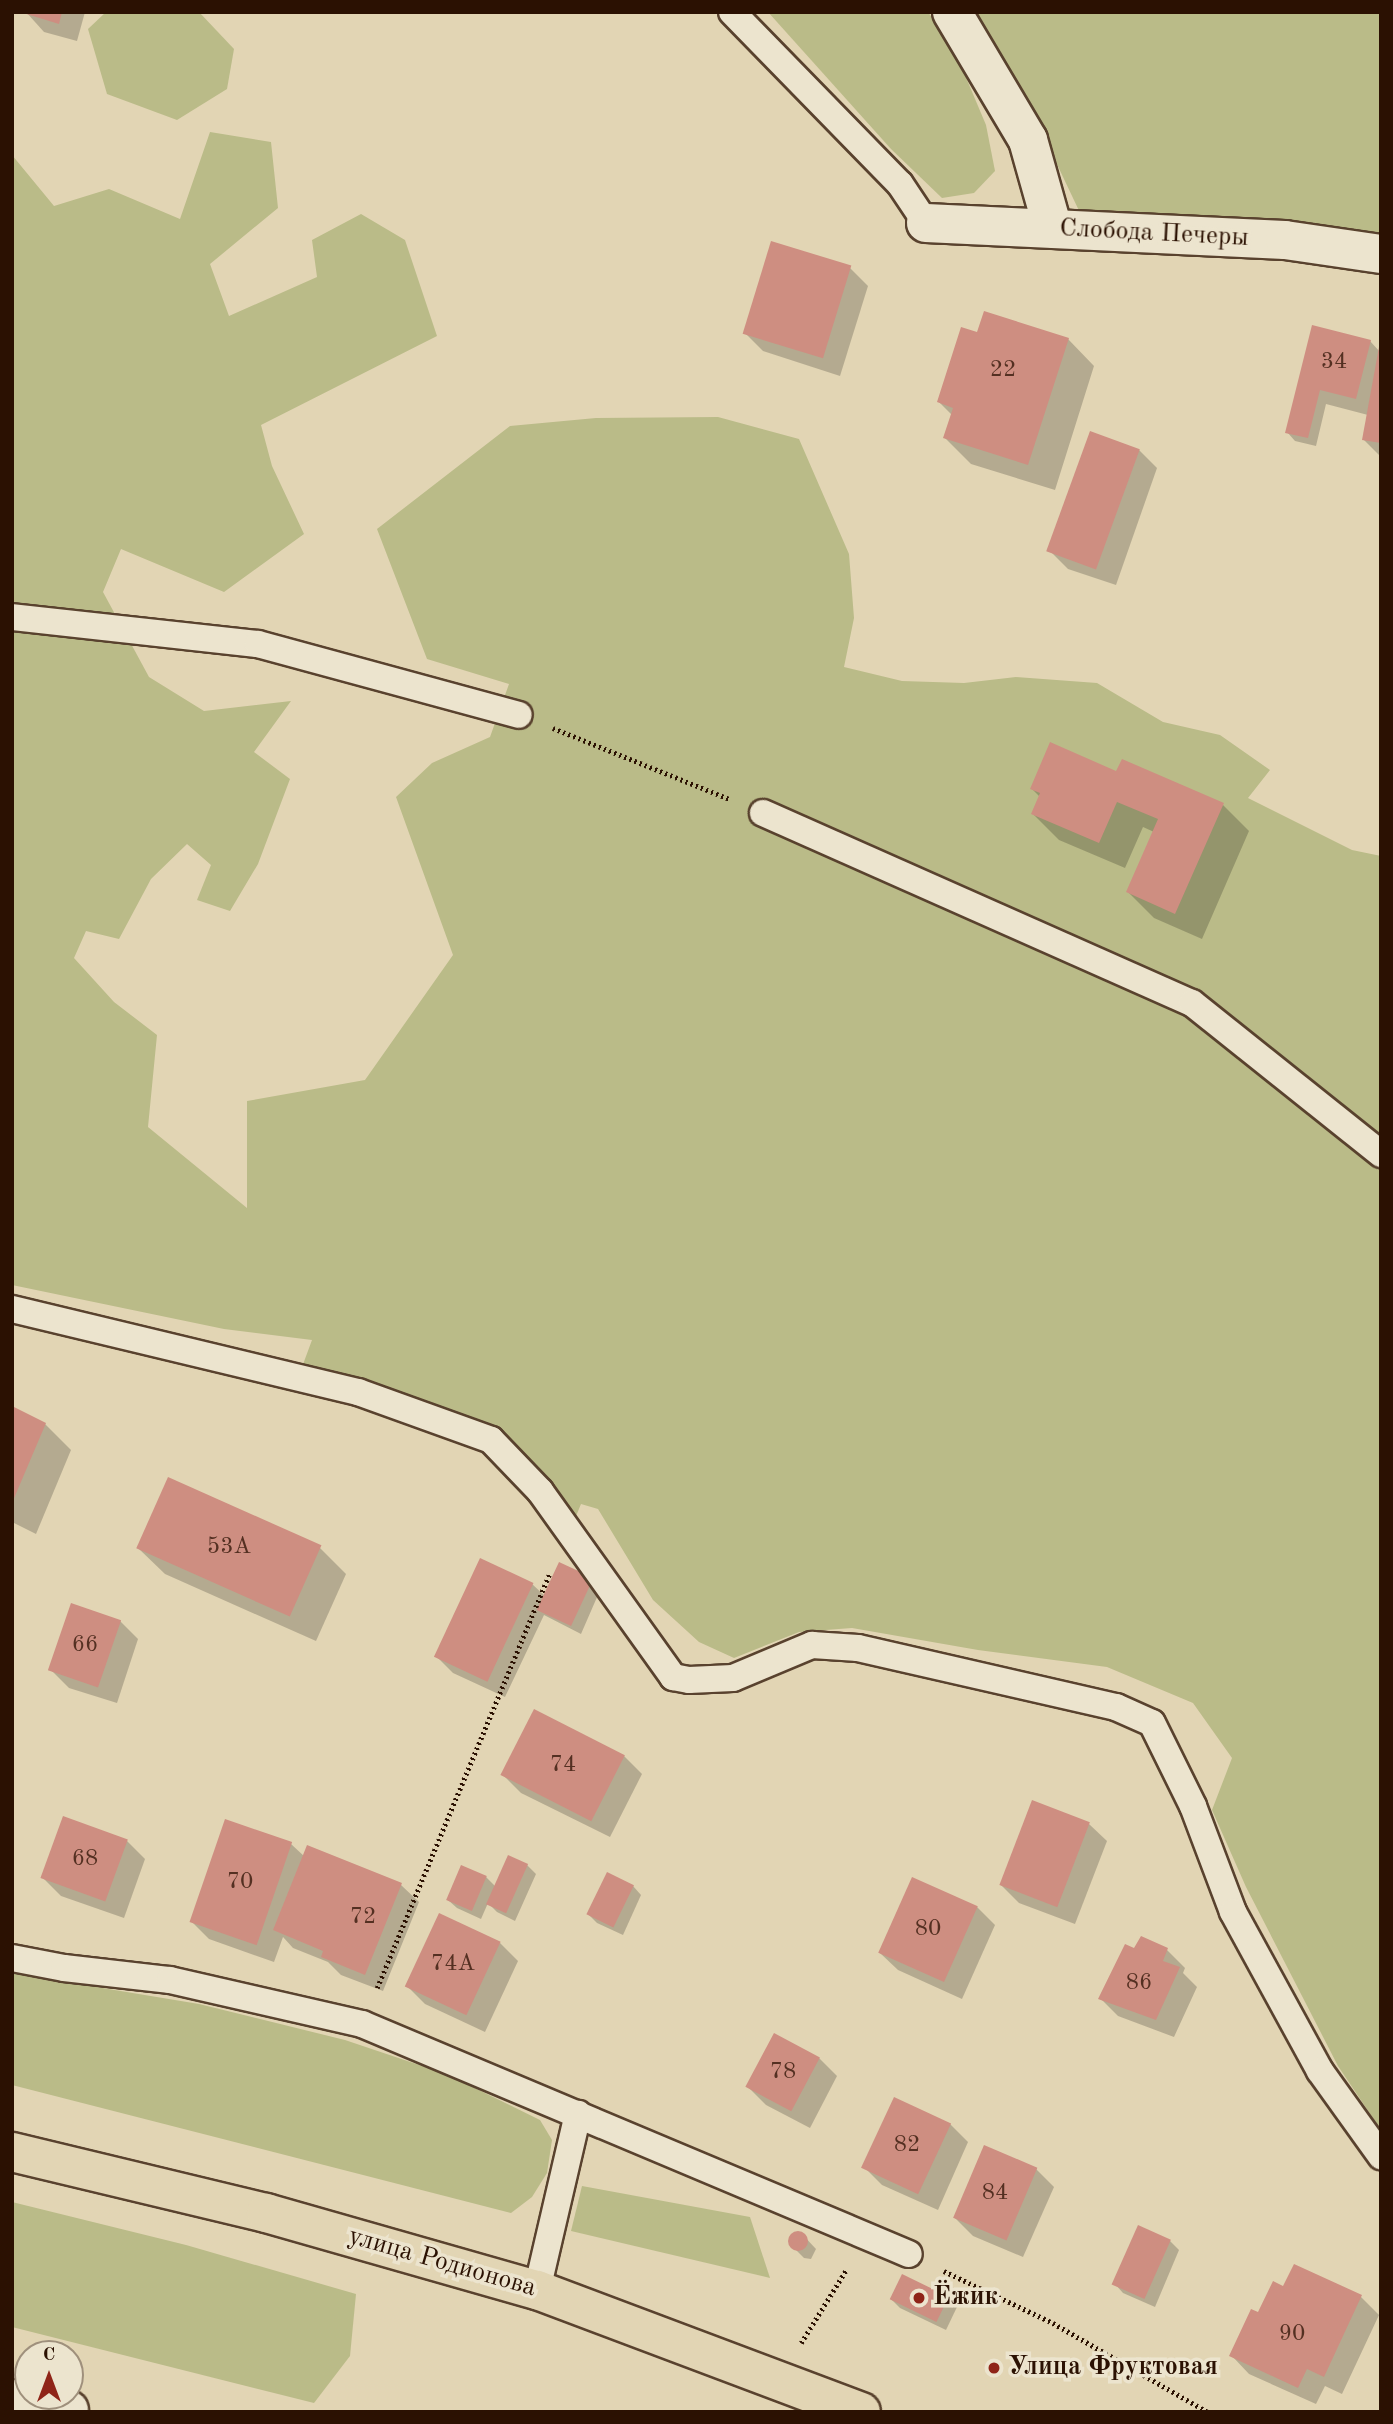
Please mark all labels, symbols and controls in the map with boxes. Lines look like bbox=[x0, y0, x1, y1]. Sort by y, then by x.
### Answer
street label: Слобода Печеры bbox=[1059, 213, 1249, 255]
house number: 34 bbox=[1321, 348, 1347, 376]
house number: 22 bbox=[990, 356, 1016, 384]
house number: 53А bbox=[207, 1533, 251, 1561]
house number: 66 bbox=[72, 1631, 98, 1659]
house number: 74 bbox=[550, 1751, 576, 1779]
house number: 68 bbox=[72, 1845, 98, 1873]
house number: 70 bbox=[227, 1868, 253, 1896]
house number: 72 bbox=[350, 1903, 376, 1931]
house number: 80 bbox=[915, 1915, 941, 1943]
house number: 74А bbox=[431, 1950, 475, 1978]
house number: 86 bbox=[1126, 1969, 1152, 1997]
house number: 78 bbox=[770, 2058, 796, 2086]
house number: 82 bbox=[894, 2131, 920, 2159]
house number: 84 bbox=[982, 2179, 1008, 2207]
street label: улица Родионова bbox=[344, 2221, 540, 2305]
place label: Ёжик bbox=[933, 2282, 998, 2314]
marker: Ёжик bbox=[911, 2290, 927, 2306]
house number: 90 bbox=[1279, 2320, 1305, 2348]
north arrow bbox=[14, 2340, 84, 2410]
text: С bbox=[43, 2346, 55, 2365]
place label: Улица Фруктовая bbox=[1008, 2352, 1218, 2384]
marker: Улица Фруктовая bbox=[986, 2360, 1002, 2376]

